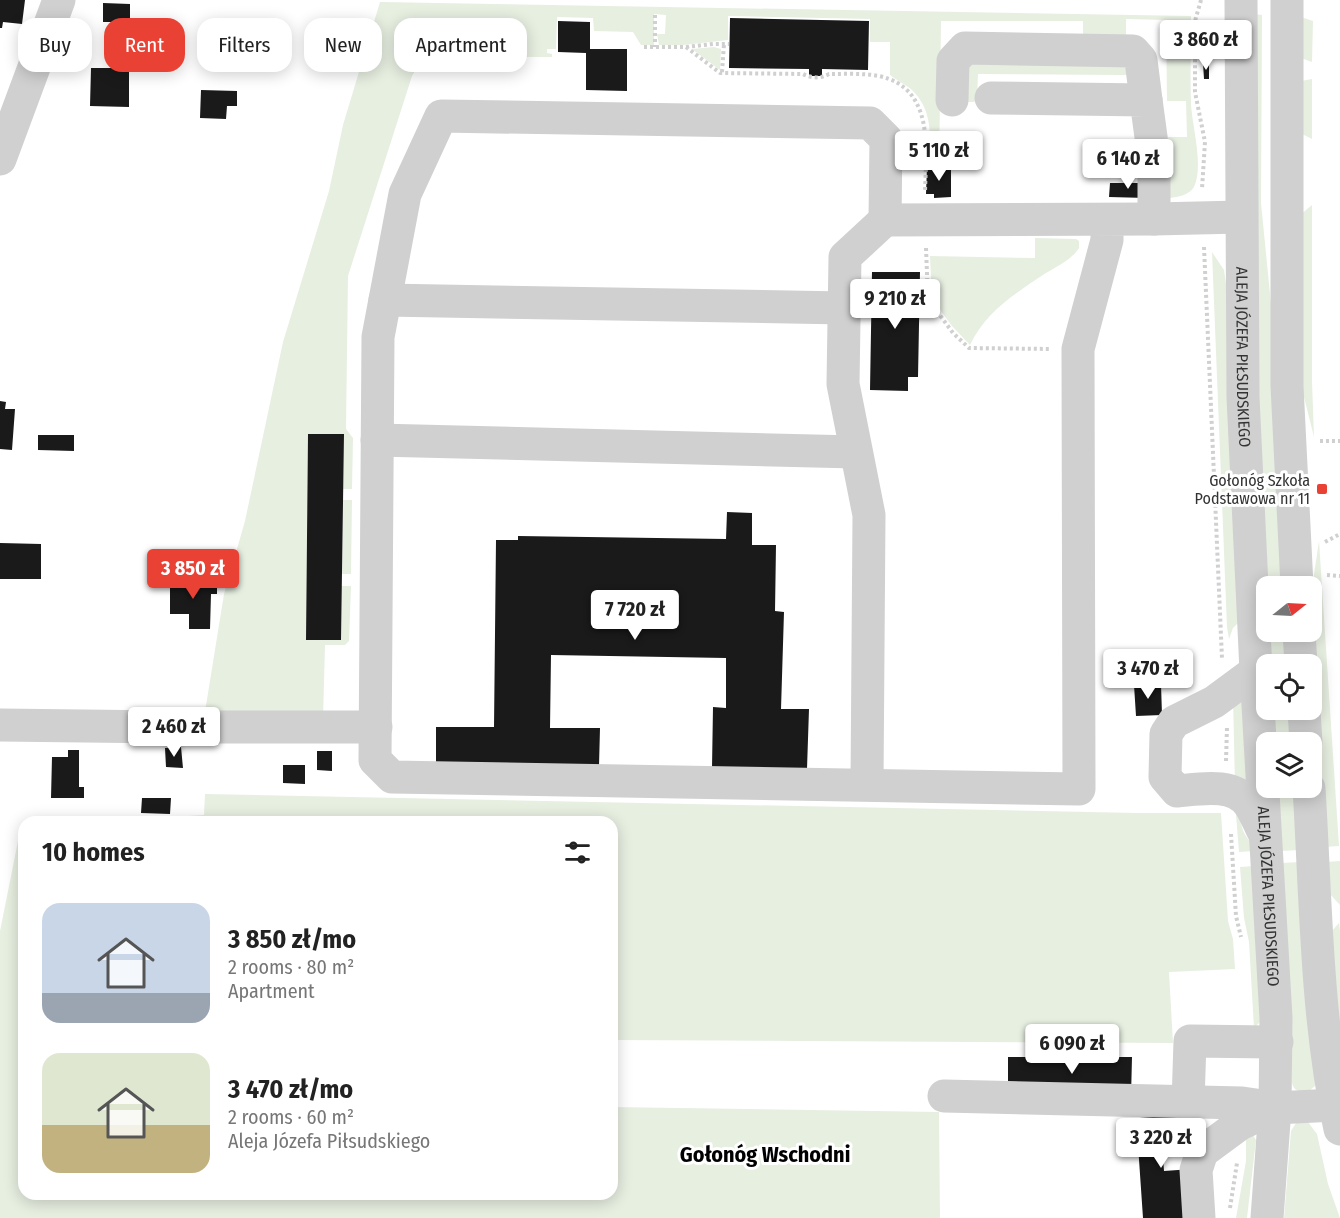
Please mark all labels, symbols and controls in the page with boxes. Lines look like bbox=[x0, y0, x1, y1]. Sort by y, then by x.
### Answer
chip: Buy bbox=[18, 18, 92, 72]
chip: Rent bbox=[104, 18, 185, 72]
chip: Filters bbox=[197, 18, 292, 72]
chip: New bbox=[304, 18, 382, 72]
chip: Apartment bbox=[394, 18, 527, 72]
pin: 3 860 zł bbox=[1144, 20, 1268, 71]
text: 3 860 zł bbox=[1174, 27, 1238, 51]
pin: 5 110 zł bbox=[877, 131, 1001, 182]
text: 5 110 zł bbox=[909, 138, 969, 162]
pin: 6 140 zł bbox=[1066, 139, 1190, 190]
text: 6 140 zł bbox=[1096, 146, 1160, 170]
street label: ALEJA JÓZEFA PIŁSUDSKIEGO bbox=[1233, 267, 1255, 448]
pin: 9 210 zł bbox=[833, 279, 957, 330]
text: 9 210 zł bbox=[864, 286, 926, 310]
place label: Gołonóg Szkoła Podstawowa nr 11 bbox=[1195, 471, 1310, 508]
marker: Gołonóg Szkoła Podstawowa nr 11 bbox=[1315, 482, 1329, 496]
pin: 3 850 zł bbox=[131, 549, 255, 600]
text: 3 850 zł bbox=[161, 556, 225, 580]
north arrow bbox=[1256, 576, 1322, 642]
map controls bbox=[1256, 576, 1322, 798]
pin: 7 720 zł bbox=[573, 590, 697, 641]
text: 7 720 zł bbox=[605, 597, 665, 621]
pin: 3 470 zł bbox=[1086, 649, 1210, 700]
button: locate bbox=[1256, 654, 1322, 720]
text: 3 470 zł bbox=[1117, 656, 1179, 680]
pin: 2 460 zł bbox=[112, 707, 236, 758]
text: 2 460 zł bbox=[142, 714, 206, 738]
button: layers bbox=[1256, 732, 1322, 798]
street label: ALEJA JÓZEFA PIŁSUDSKIEGO bbox=[1254, 806, 1284, 987]
icon: filters bbox=[561, 836, 594, 869]
text: 10 homes bbox=[42, 837, 145, 868]
text: 3 850 zł/mo bbox=[228, 924, 356, 955]
icon: home bbox=[90, 927, 162, 999]
text: 2 rooms · 80 m² bbox=[228, 955, 354, 979]
text: Apartment bbox=[228, 979, 315, 1003]
pin: 6 090 zł bbox=[1010, 1024, 1134, 1075]
text: 6 090 zł bbox=[1039, 1031, 1105, 1055]
text: 3 470 zł/mo bbox=[228, 1074, 353, 1105]
icon: home bbox=[90, 1077, 162, 1149]
text: 2 rooms · 60 m² bbox=[228, 1105, 354, 1129]
pin: 3 220 zł bbox=[1099, 1118, 1223, 1169]
text: 3 220 zł bbox=[1130, 1125, 1192, 1149]
text: Aleja Józefa Piłsudskiego bbox=[228, 1129, 430, 1153]
district label: Gołonóg Wschodni bbox=[680, 1141, 850, 1168]

